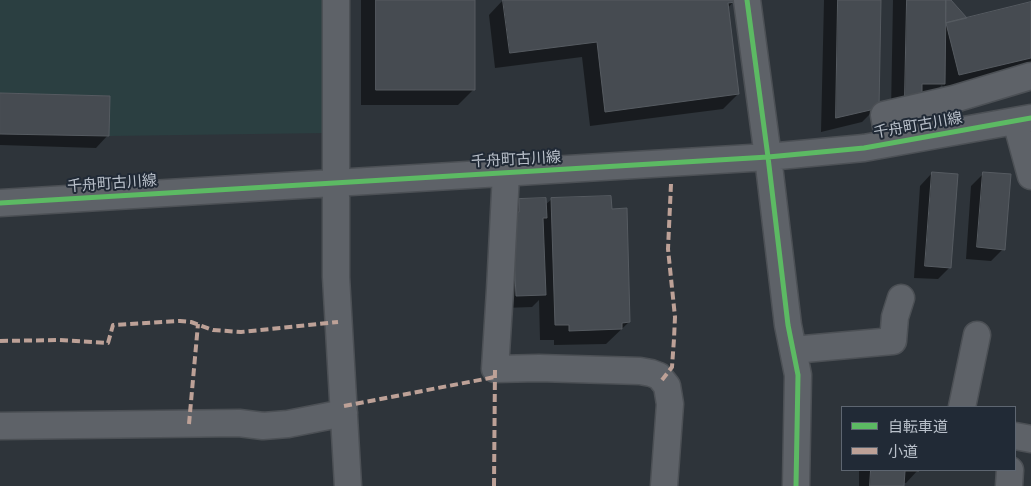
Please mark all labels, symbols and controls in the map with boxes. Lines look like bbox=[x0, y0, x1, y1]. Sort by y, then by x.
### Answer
street label: 千舟町古川線 bbox=[872, 109, 964, 143]
street label: 千舟町古川線 bbox=[471, 149, 561, 171]
street label: 千舟町古川線 bbox=[66, 172, 158, 196]
legend bbox=[841, 406, 1016, 471]
text: 自転車道 bbox=[888, 417, 948, 436]
text: 小道 bbox=[888, 442, 918, 461]

